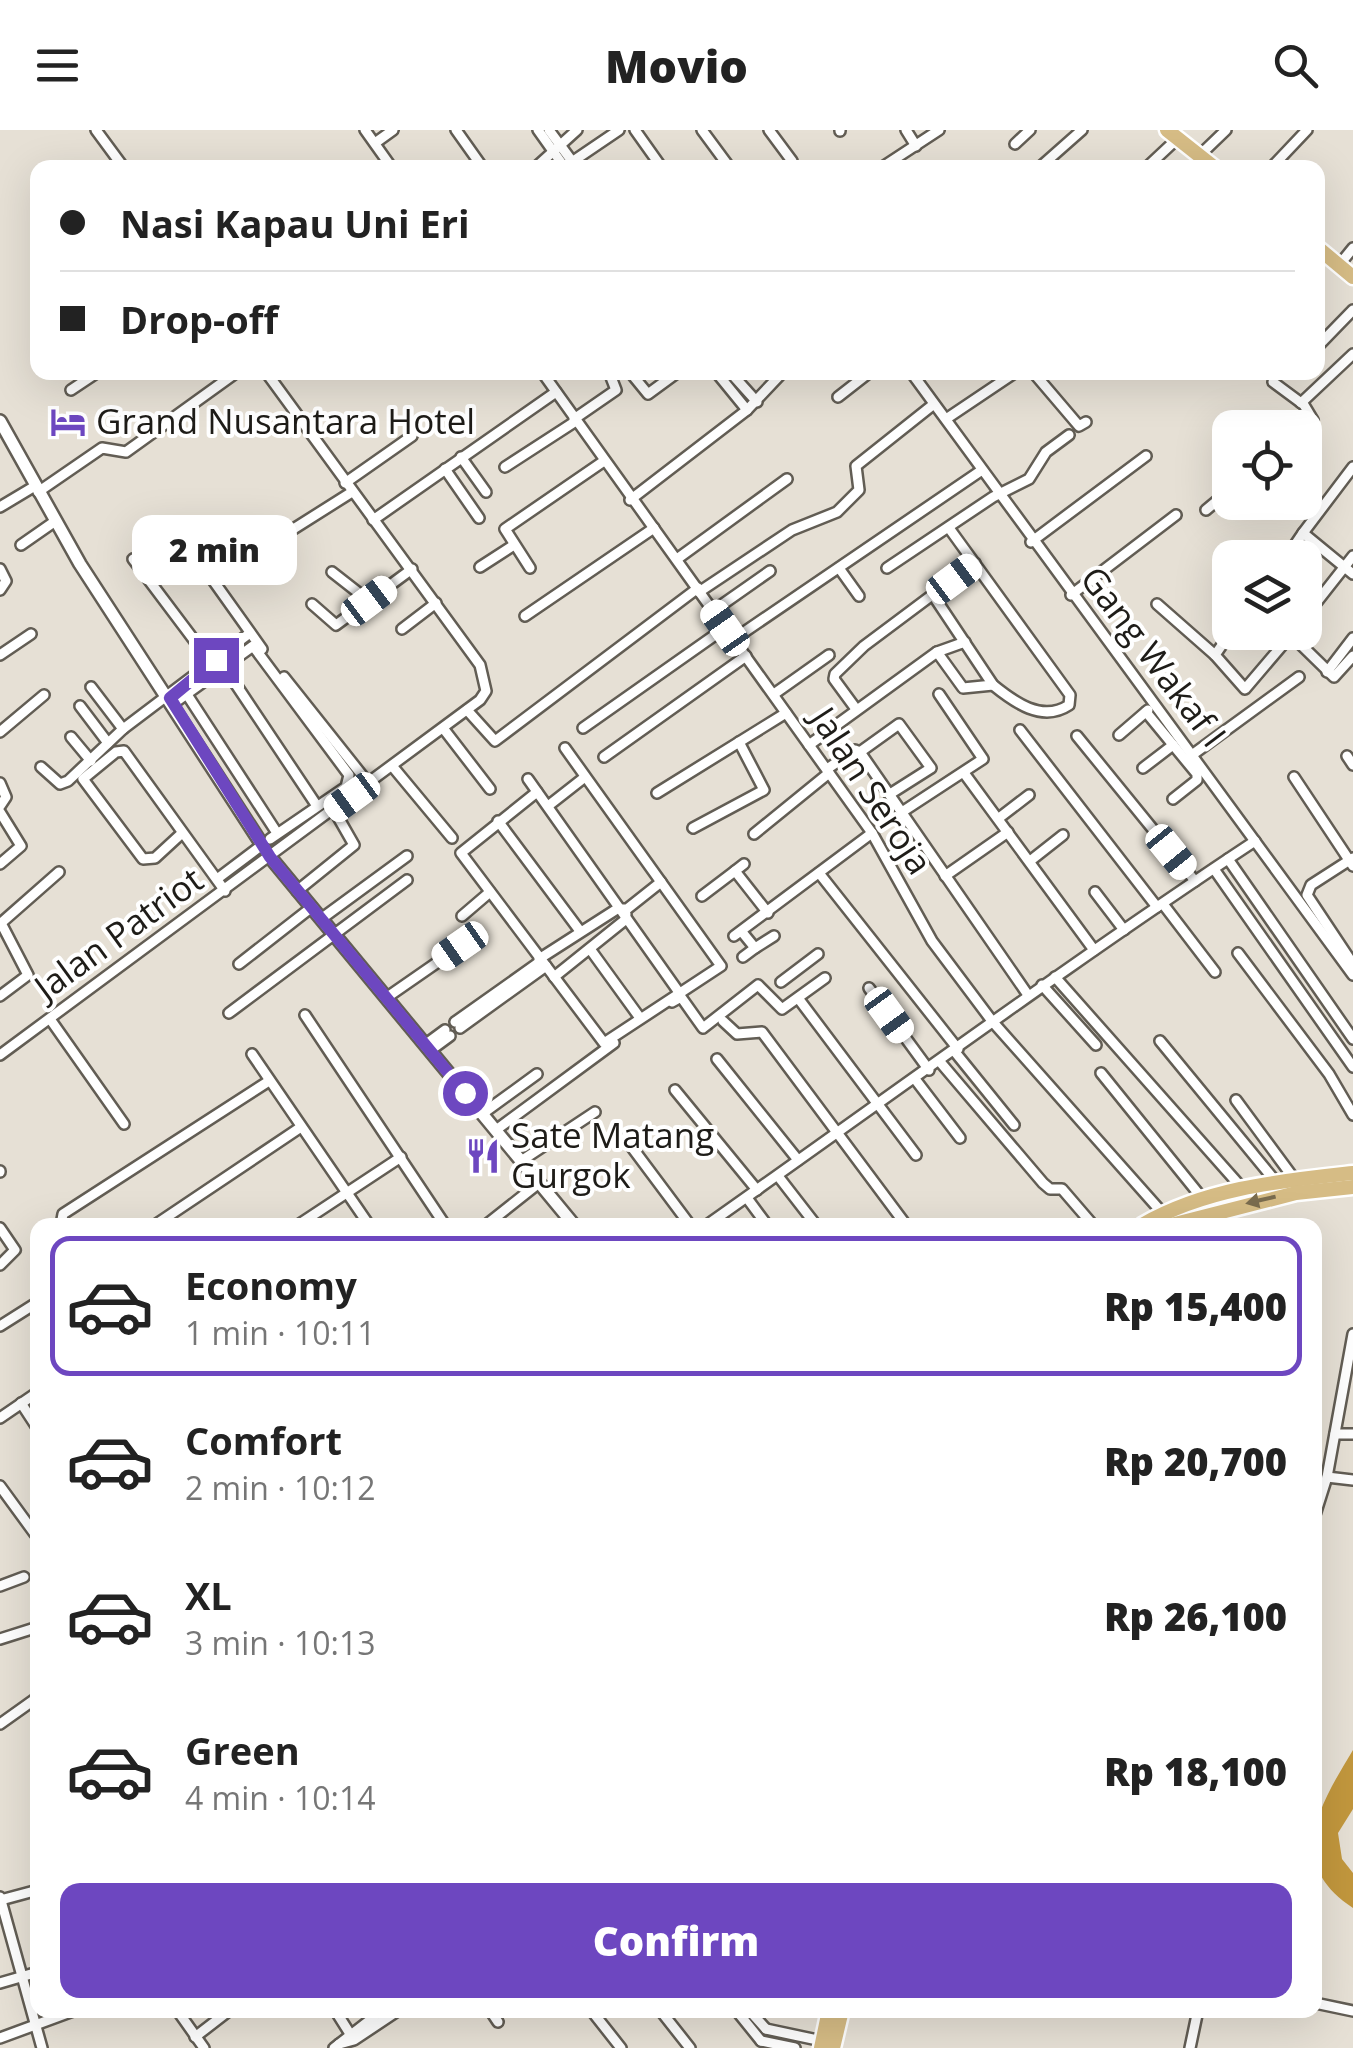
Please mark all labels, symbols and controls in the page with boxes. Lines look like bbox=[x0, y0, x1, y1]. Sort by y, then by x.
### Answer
text: Movio bbox=[605, 35, 748, 96]
icon: menu bbox=[30, 38, 85, 93]
icon: search bbox=[1268, 38, 1323, 93]
text: Nasi Kapau Uni Eri bbox=[120, 197, 470, 249]
text: Drop-off bbox=[120, 293, 278, 345]
place label: Grand Nusantara Hotel bbox=[96, 397, 475, 444]
hotel icon: Grand Nusantara Hotel bbox=[49, 403, 87, 441]
map controls bbox=[1212, 410, 1322, 650]
button: locate bbox=[1212, 410, 1322, 520]
callout: 2 min bbox=[134, 515, 298, 585]
text: 2 min bbox=[169, 528, 260, 571]
button: layers bbox=[1212, 540, 1322, 650]
car bbox=[921, 549, 987, 609]
street label: Gang Wakaf I bbox=[1071, 556, 1238, 756]
car bbox=[336, 571, 402, 631]
car bbox=[696, 595, 754, 661]
route end bbox=[194, 638, 239, 683]
street label: Jalan Seroja bbox=[799, 695, 944, 883]
car bbox=[319, 767, 385, 827]
car bbox=[1140, 819, 1202, 885]
street label: Jalan Patriot bbox=[22, 856, 212, 1012]
car bbox=[427, 917, 493, 975]
car bbox=[859, 982, 919, 1048]
route start bbox=[443, 1071, 488, 1116]
place label: Sate Matang Gurgok bbox=[511, 1111, 714, 1198]
restaurant icon: Sate Matang Gurgok bbox=[464, 1137, 502, 1175]
one-way arrow bbox=[1245, 1193, 1276, 1209]
text: Economy bbox=[185, 1259, 357, 1311]
icon: car bbox=[65, 1261, 155, 1351]
text: Rp 15,400 bbox=[1104, 1280, 1287, 1332]
text: 1 min · 10:11 bbox=[185, 1311, 376, 1354]
text: Comfort bbox=[185, 1414, 342, 1466]
icon: car bbox=[65, 1416, 155, 1506]
text: Rp 20,700 bbox=[1104, 1435, 1287, 1487]
text: 2 min · 10:12 bbox=[185, 1466, 376, 1509]
text: XL bbox=[185, 1569, 232, 1621]
icon: car bbox=[65, 1571, 155, 1661]
text: Rp 26,100 bbox=[1104, 1590, 1287, 1642]
text: 3 min · 10:13 bbox=[185, 1621, 376, 1664]
text: Green bbox=[185, 1724, 300, 1776]
icon: car bbox=[65, 1726, 155, 1816]
text: Rp 18,100 bbox=[1104, 1745, 1287, 1797]
text: 4 min · 10:14 bbox=[185, 1776, 376, 1819]
button: Confirm bbox=[60, 1883, 1292, 1998]

